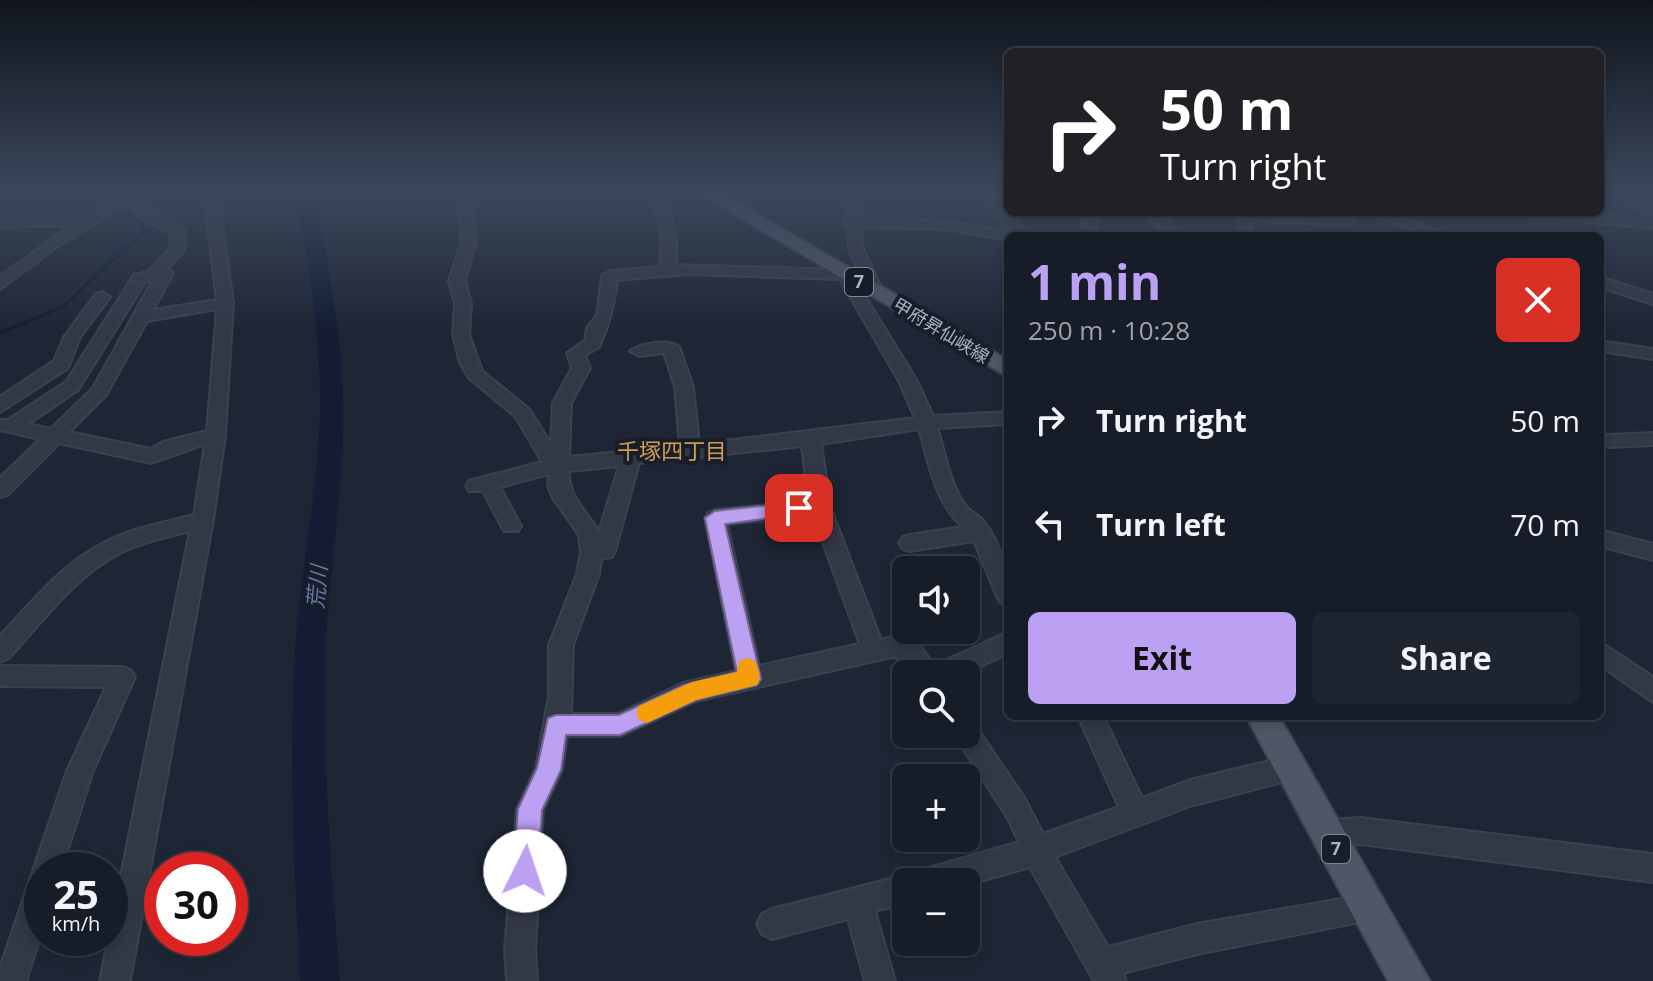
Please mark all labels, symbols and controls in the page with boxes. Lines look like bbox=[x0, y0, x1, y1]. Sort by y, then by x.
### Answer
text: 50 m bbox=[1160, 70, 1294, 146]
icon: right bbox=[1028, 80, 1132, 184]
text: Turn right bbox=[1160, 142, 1326, 191]
text: 1 min bbox=[1028, 249, 1161, 314]
button: close bbox=[1496, 258, 1580, 342]
road number: 7 bbox=[845, 268, 873, 296]
street label: 甲府昇仙峡線 bbox=[889, 292, 994, 368]
text: 250 m · 10:28 bbox=[1028, 312, 1190, 348]
icon: right bbox=[1028, 398, 1072, 442]
text: Turn right bbox=[1096, 400, 1247, 441]
text: 50 m bbox=[1510, 400, 1580, 441]
district label: 千塚四丁目 bbox=[617, 435, 727, 465]
pin bbox=[765, 474, 833, 542]
icon: arrive bbox=[777, 486, 821, 530]
icon: left bbox=[1028, 502, 1072, 546]
text: Turn left bbox=[1096, 504, 1226, 545]
text: 70 m bbox=[1510, 504, 1580, 545]
map controls bbox=[892, 556, 980, 956]
button: sound bbox=[892, 556, 980, 644]
water label: 荒川 bbox=[299, 562, 333, 610]
button: Exit bbox=[1028, 612, 1296, 704]
button: Share bbox=[1312, 612, 1580, 704]
button: search bbox=[892, 660, 980, 748]
button: + bbox=[892, 764, 980, 852]
position arrow bbox=[483, 829, 567, 913]
road number: 7 bbox=[1322, 835, 1350, 863]
speed limit sign: 30 bbox=[144, 852, 248, 956]
text: 25 bbox=[53, 866, 99, 921]
button: − bbox=[892, 868, 980, 956]
text: km/h bbox=[52, 910, 100, 937]

